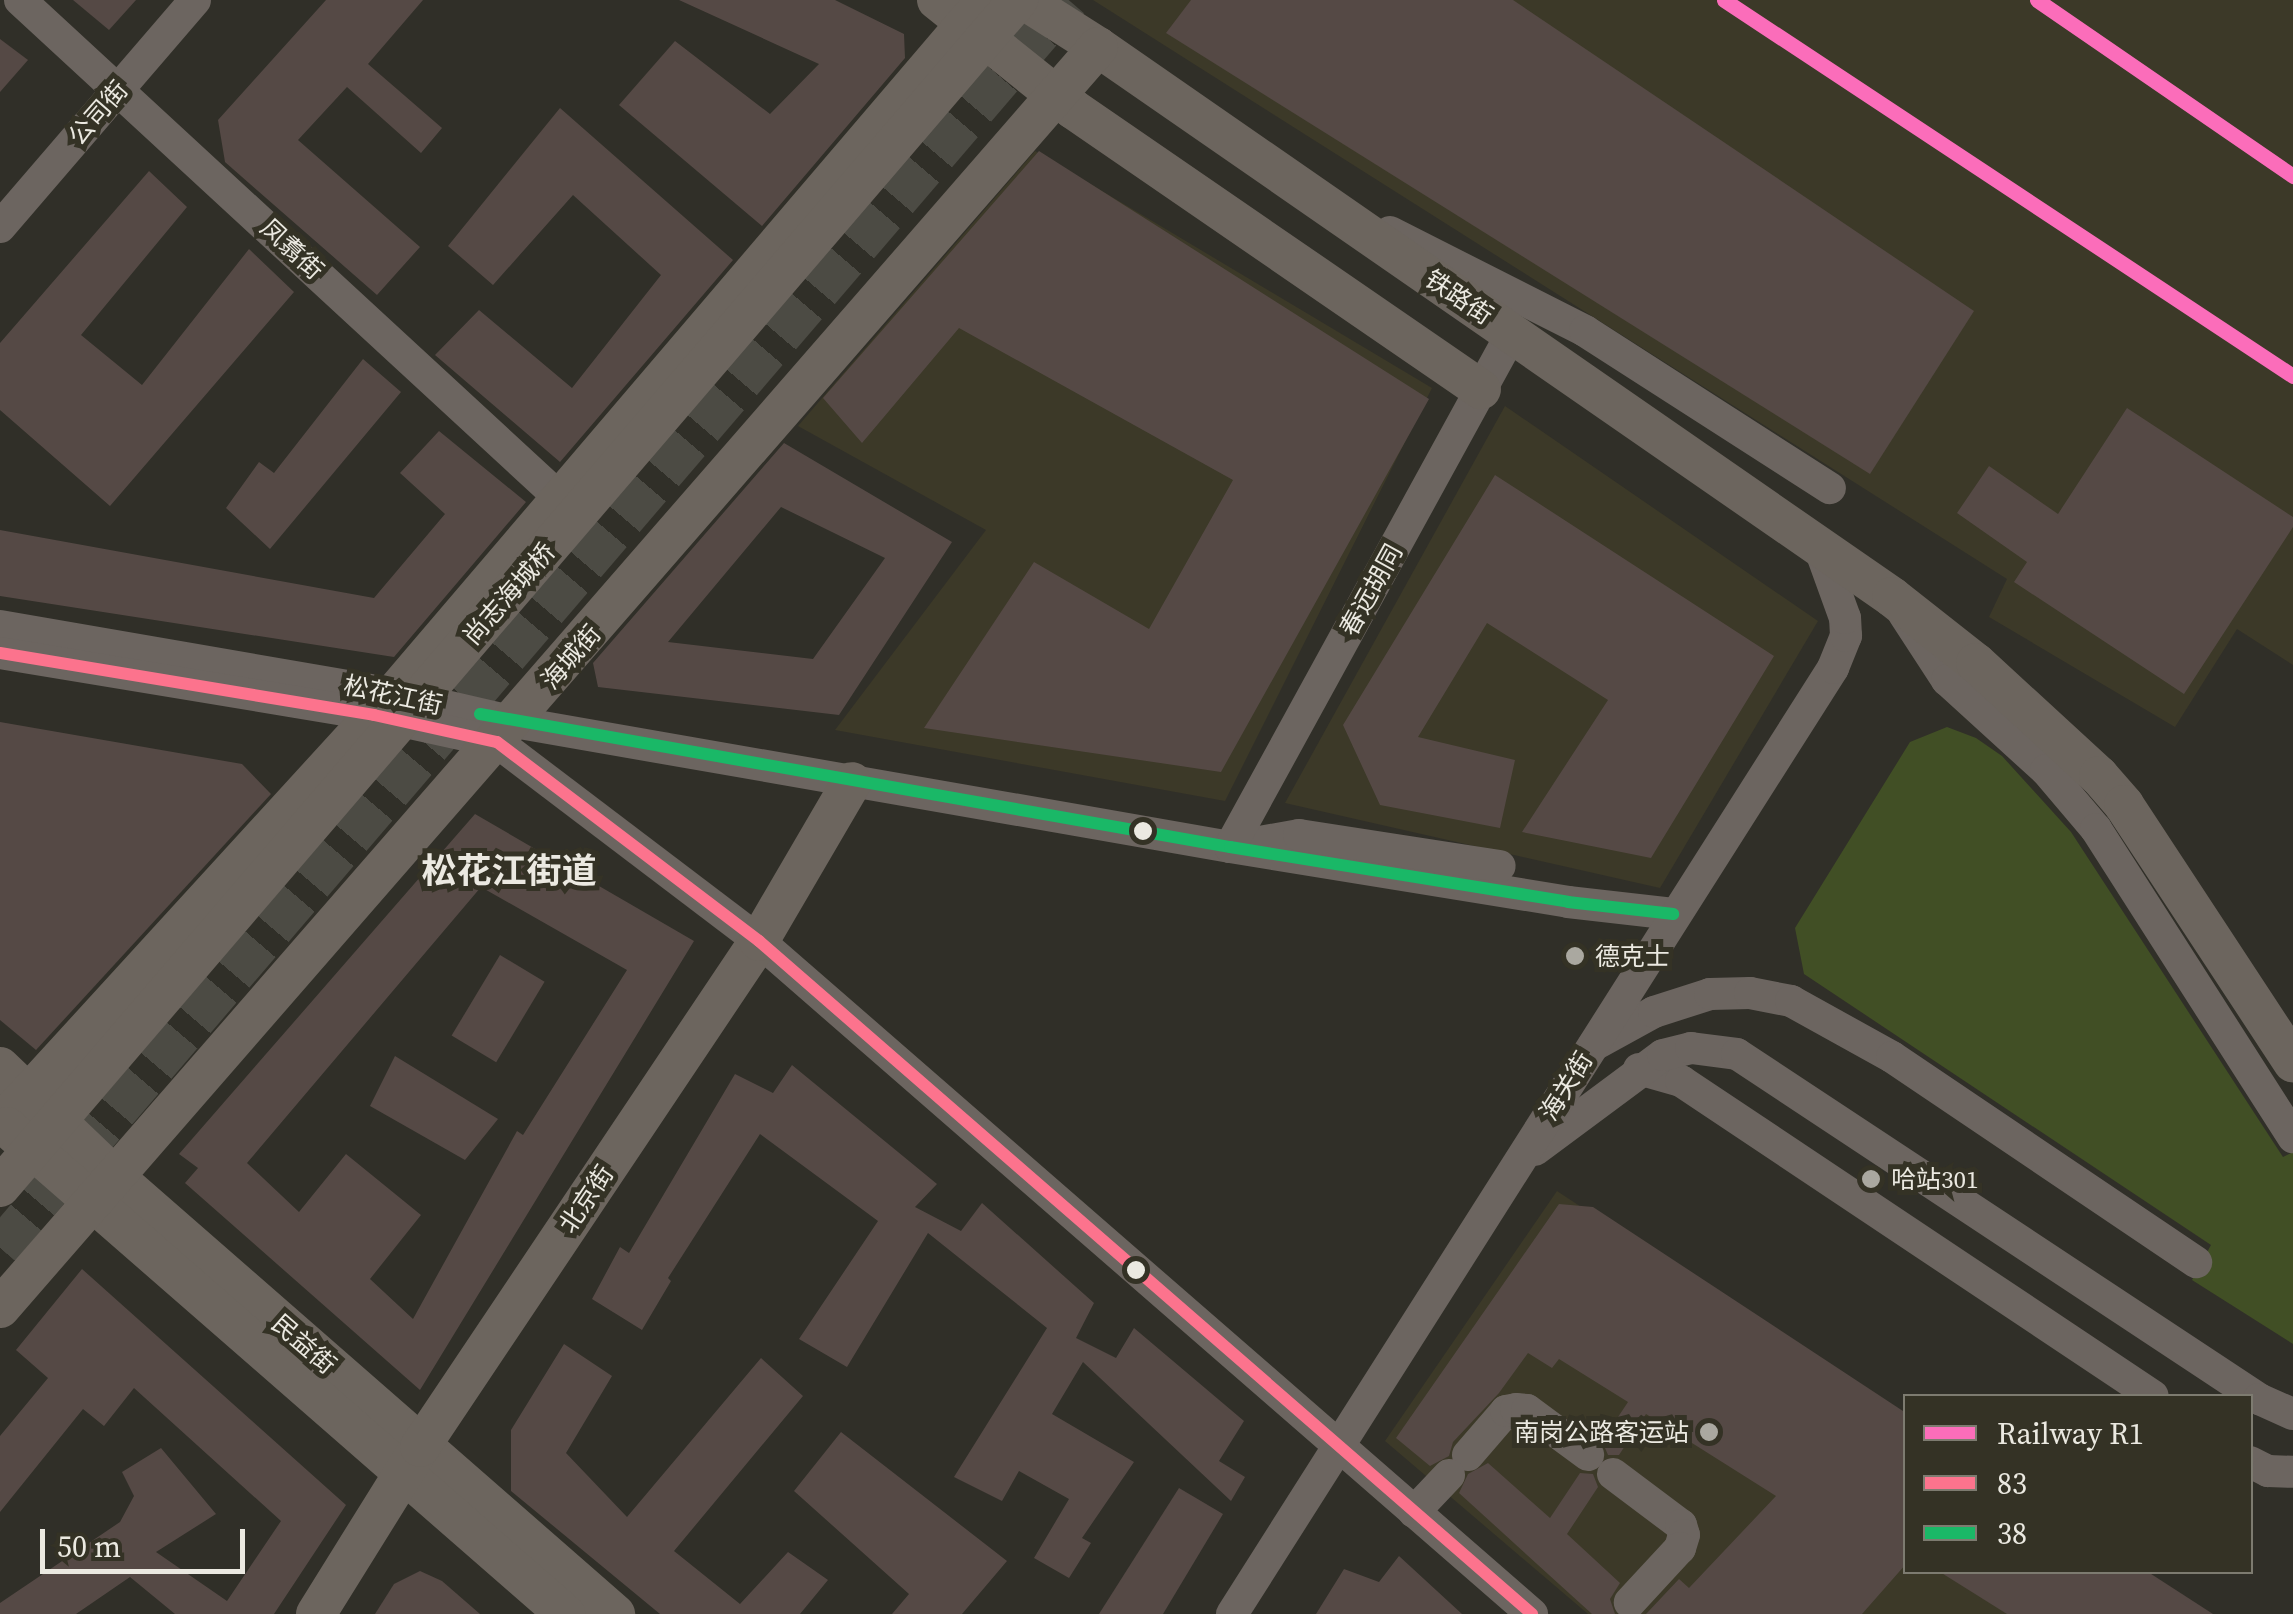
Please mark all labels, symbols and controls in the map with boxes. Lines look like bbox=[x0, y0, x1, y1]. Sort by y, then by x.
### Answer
street label: 公司街 bbox=[62, 75, 134, 151]
street label: 凤翥街 bbox=[254, 212, 330, 286]
street label: 铁路街 bbox=[1420, 264, 1498, 330]
street label: 尚志海城桥 bbox=[457, 537, 561, 651]
street label: 春远胡同 bbox=[1334, 539, 1408, 641]
street label: 海城街 bbox=[535, 619, 607, 695]
street label: 松花江街 bbox=[341, 670, 445, 720]
unlabelled marker bbox=[1133, 821, 1153, 841]
district label: 松花江街道 bbox=[422, 850, 596, 892]
place label: 德克士 bbox=[1595, 941, 1670, 971]
marker: 德克士 bbox=[1564, 945, 1586, 967]
street label: 海关街 bbox=[1533, 1046, 1599, 1126]
street label: 北京街 bbox=[553, 1160, 619, 1238]
place label: 哈站301 bbox=[1891, 1164, 1978, 1194]
marker: 哈站301 bbox=[1860, 1168, 1882, 1190]
unlabelled marker bbox=[1126, 1260, 1146, 1280]
street label: 民益街 bbox=[266, 1308, 342, 1380]
legend bbox=[1903, 1394, 2253, 1574]
text: Railway R1 bbox=[1997, 1413, 2144, 1454]
place label: 南岗公路客运站 bbox=[1514, 1417, 1689, 1447]
marker: 南岗公路客运站 bbox=[1698, 1421, 1720, 1443]
text: 83 bbox=[1997, 1463, 2027, 1504]
scale bar bbox=[45, 1509, 250, 1571]
text: 38 bbox=[1997, 1513, 2027, 1554]
text: 50 m bbox=[57, 1526, 121, 1567]

